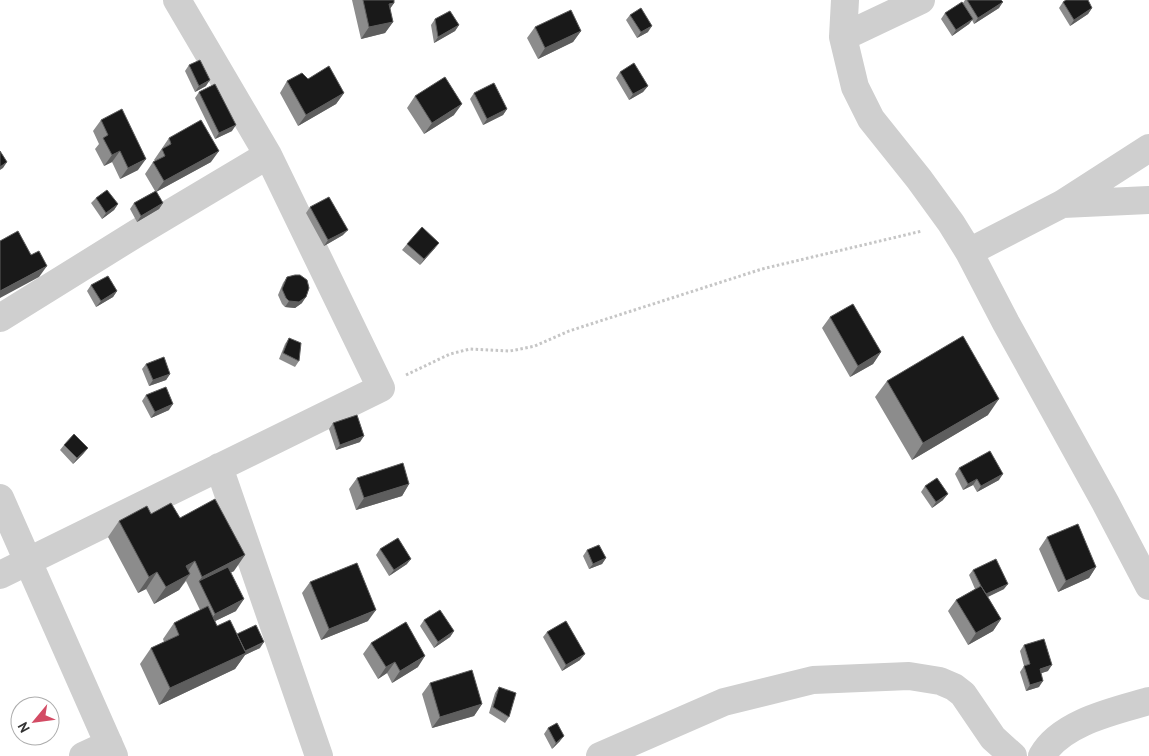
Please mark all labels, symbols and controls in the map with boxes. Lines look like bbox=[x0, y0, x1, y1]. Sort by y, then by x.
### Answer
north arrow bbox=[10, 696, 60, 746]
text: N bbox=[14, 719, 34, 736]

